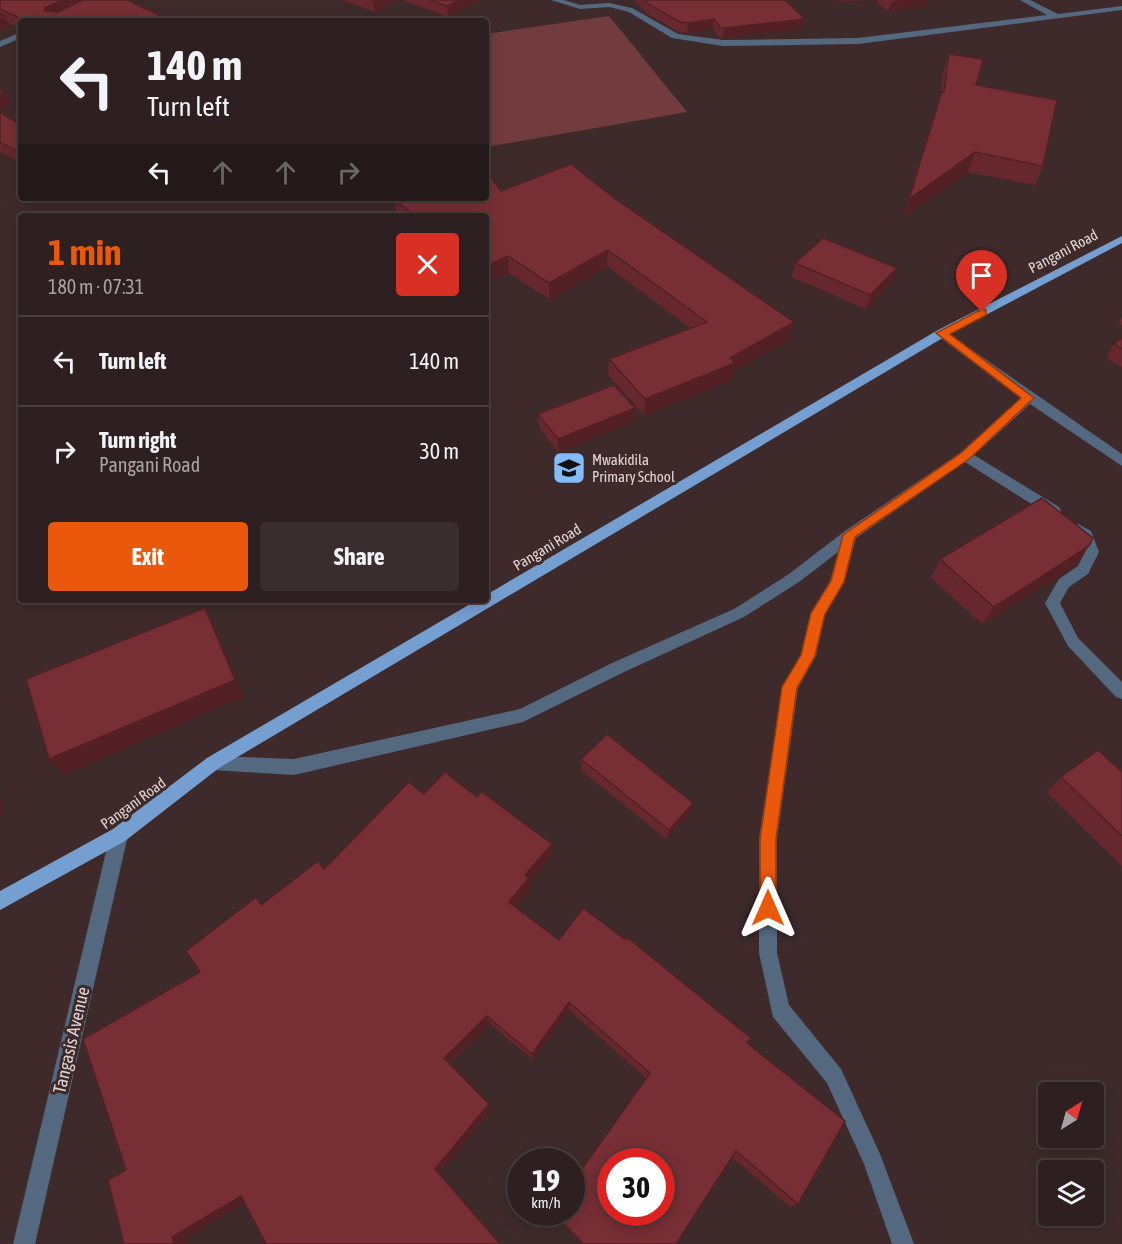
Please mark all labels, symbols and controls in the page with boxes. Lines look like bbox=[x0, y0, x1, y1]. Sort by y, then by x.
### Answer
text: 140 m bbox=[147, 41, 242, 89]
icon: left bbox=[48, 42, 126, 120]
text: Turn left bbox=[147, 91, 230, 122]
icon: left bbox=[143, 156, 176, 189]
icon: ahead bbox=[206, 156, 239, 189]
icon: ahead bbox=[269, 156, 302, 189]
icon: right bbox=[332, 156, 365, 189]
street label: Pangani Road bbox=[1026, 226, 1100, 276]
text: 1 min bbox=[48, 231, 122, 273]
button: close bbox=[396, 233, 459, 296]
pin bbox=[956, 250, 1007, 312]
icon: arrive bbox=[965, 259, 998, 292]
text: 180 m · 07:31 bbox=[48, 275, 144, 298]
icon: left bbox=[48, 345, 81, 378]
text: Turn left bbox=[99, 348, 166, 374]
text: 140 m bbox=[409, 348, 459, 374]
text: Turn right bbox=[99, 427, 176, 453]
icon: right bbox=[48, 435, 81, 468]
text: 30 m bbox=[419, 438, 459, 464]
school or university icon: Mwakidila Primary School bbox=[551, 450, 587, 486]
place label: Mwakidila Primary School bbox=[592, 451, 675, 485]
text: Pangani Road bbox=[99, 453, 200, 476]
street label: Pangani Road bbox=[510, 520, 584, 574]
button: Exit bbox=[48, 522, 248, 591]
button: Share bbox=[260, 522, 459, 591]
street label: Pangani Road bbox=[97, 774, 169, 832]
position arrow bbox=[736, 876, 800, 940]
street label: Tangasis Avenue bbox=[49, 985, 93, 1095]
north arrow bbox=[1038, 1082, 1104, 1148]
map controls bbox=[1038, 1082, 1104, 1226]
speed limit sign: 30 bbox=[597, 1148, 675, 1226]
button: layers bbox=[1038, 1160, 1104, 1226]
text: 19 bbox=[532, 1163, 560, 1197]
text: km/h bbox=[531, 1194, 561, 1211]

